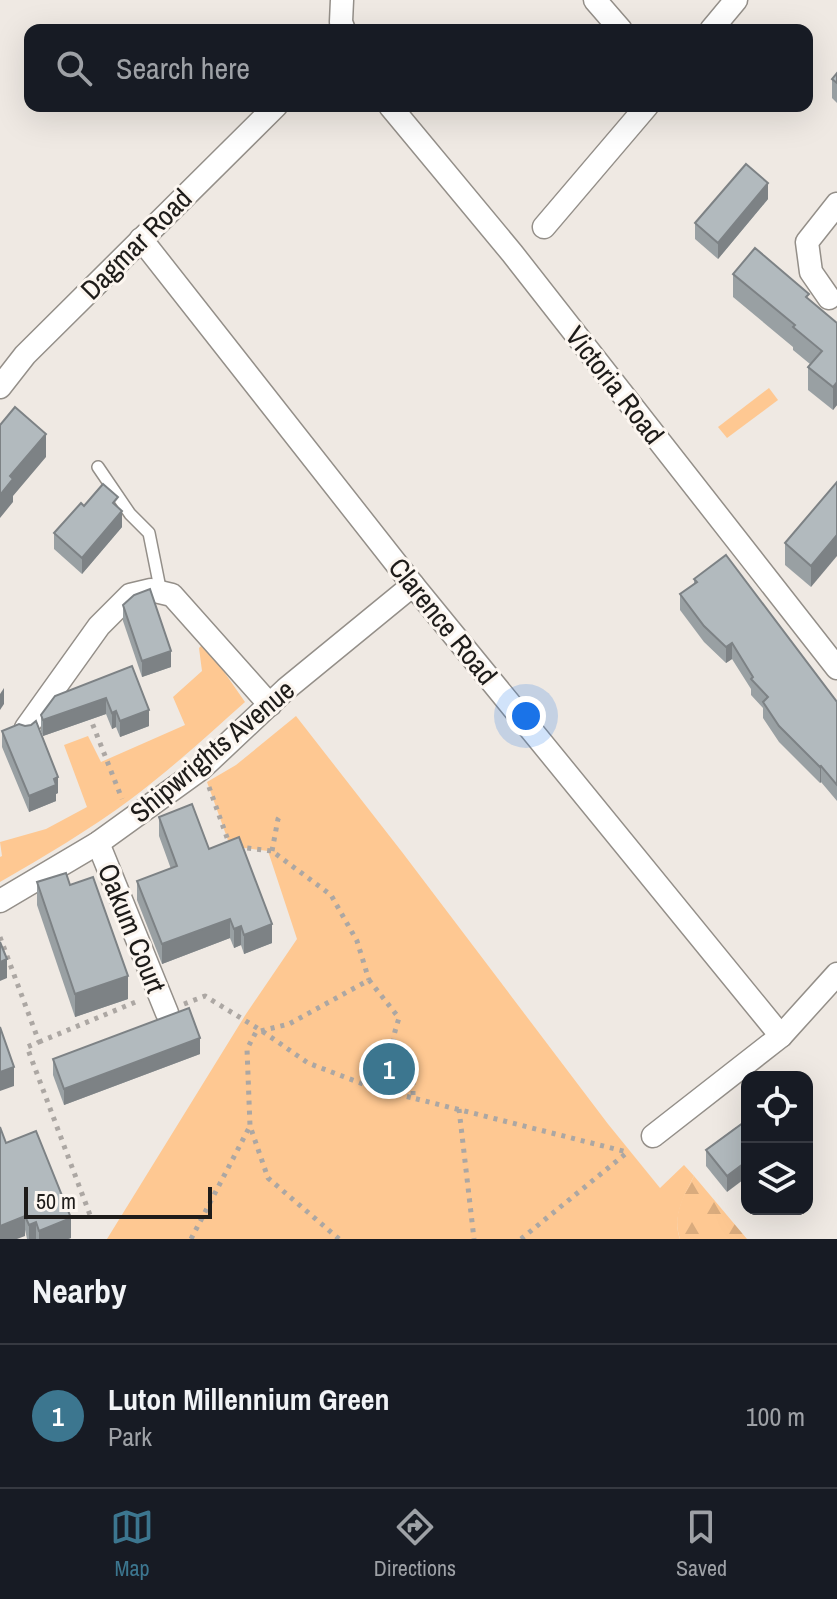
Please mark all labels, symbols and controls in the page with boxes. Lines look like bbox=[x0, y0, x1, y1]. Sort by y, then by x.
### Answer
search box bbox=[24, 24, 813, 112]
icon: search bbox=[52, 46, 96, 90]
text: Search here bbox=[116, 48, 250, 88]
street label: Dagmar Road bbox=[72, 180, 200, 308]
street label: Victoria Road bbox=[557, 318, 673, 452]
street label: Clarence Road bbox=[380, 550, 506, 692]
street label: Shipwrights Avenue bbox=[122, 671, 302, 831]
your location bbox=[506, 696, 546, 736]
street label: Oakum Court bbox=[89, 858, 175, 998]
pin: 1 bbox=[363, 1039, 415, 1099]
map controls bbox=[741, 1071, 813, 1215]
button: locate bbox=[741, 1071, 813, 1143]
button: layers bbox=[741, 1143, 813, 1215]
scale bar bbox=[24, 1183, 212, 1219]
text: 50 m bbox=[36, 1186, 76, 1216]
text: Nearby bbox=[32, 1268, 127, 1314]
text: Luton Millennium Green bbox=[108, 1379, 390, 1419]
text: 1 bbox=[52, 1399, 64, 1434]
text: 100 m bbox=[746, 1399, 805, 1434]
text: Park bbox=[108, 1419, 152, 1454]
tab: Map bbox=[110, 1505, 154, 1583]
tab: Directions bbox=[374, 1505, 456, 1583]
tab: Saved bbox=[676, 1505, 727, 1583]

